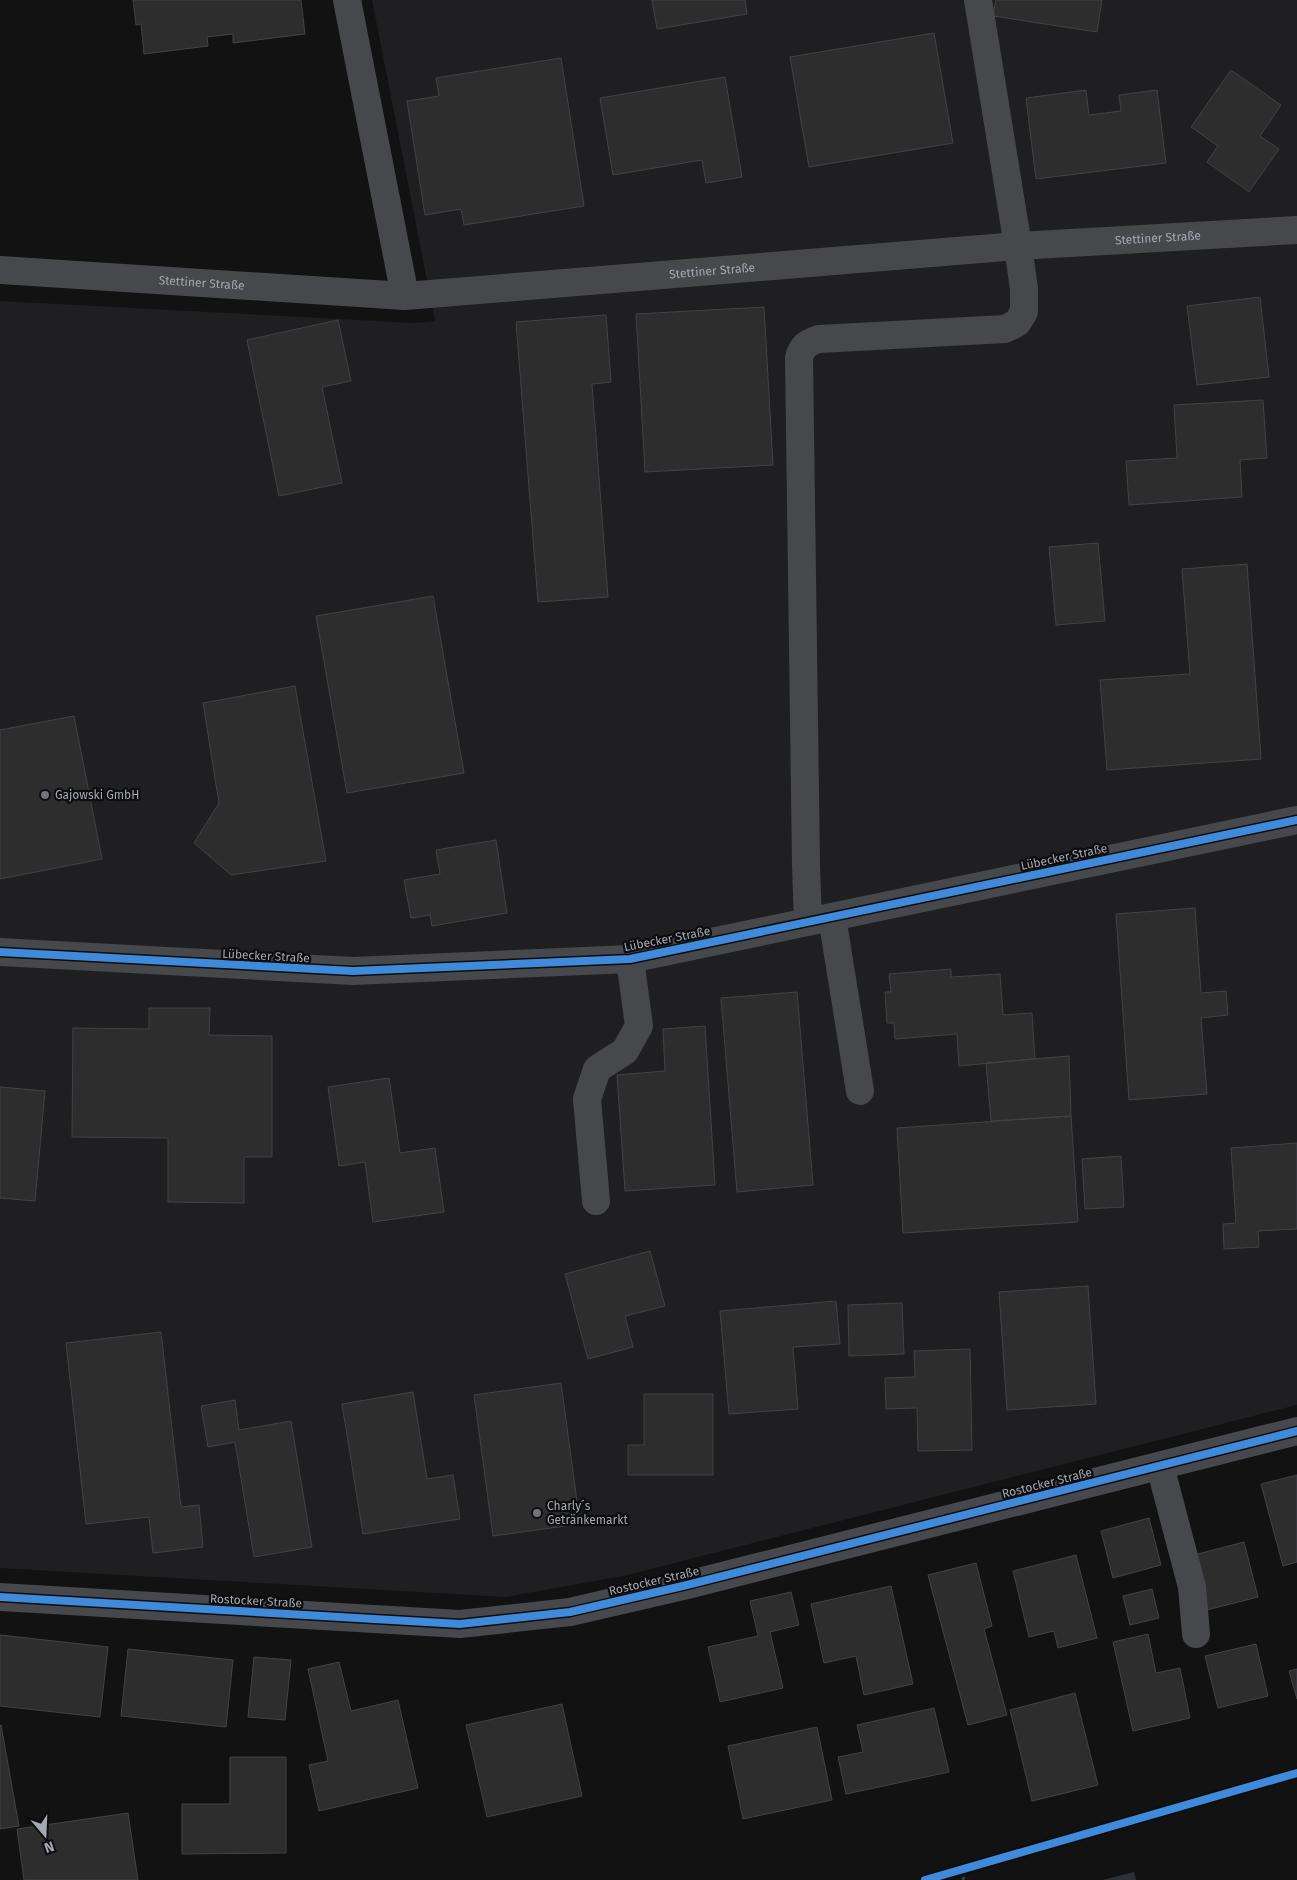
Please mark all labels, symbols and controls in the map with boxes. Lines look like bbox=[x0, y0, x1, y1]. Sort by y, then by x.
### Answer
street label: Stettiner Straße bbox=[1115, 229, 1201, 247]
street label: Stettiner Straße bbox=[669, 260, 756, 281]
street label: Stettiner Straße bbox=[158, 273, 245, 293]
place label: Gajowski GmbH bbox=[55, 788, 139, 802]
marker: Gajowski GmbH bbox=[39, 789, 51, 801]
street label: Lübecker Straße bbox=[1020, 841, 1108, 873]
street label: Lübecker Straße bbox=[623, 924, 711, 954]
street label: Lübecker Straße bbox=[222, 947, 310, 965]
street label: Rostocker Straße bbox=[1001, 1465, 1093, 1501]
place label: Charly´s Getränkemarkt bbox=[547, 1499, 628, 1527]
marker: Charly´s Getränkemarkt bbox=[531, 1507, 543, 1519]
street label: Rostocker Straße bbox=[607, 1564, 701, 1598]
street label: Rostocker Straße bbox=[210, 1592, 302, 1610]
north arrow bbox=[20, 1810, 70, 1860]
text: N bbox=[42, 1837, 56, 1856]

